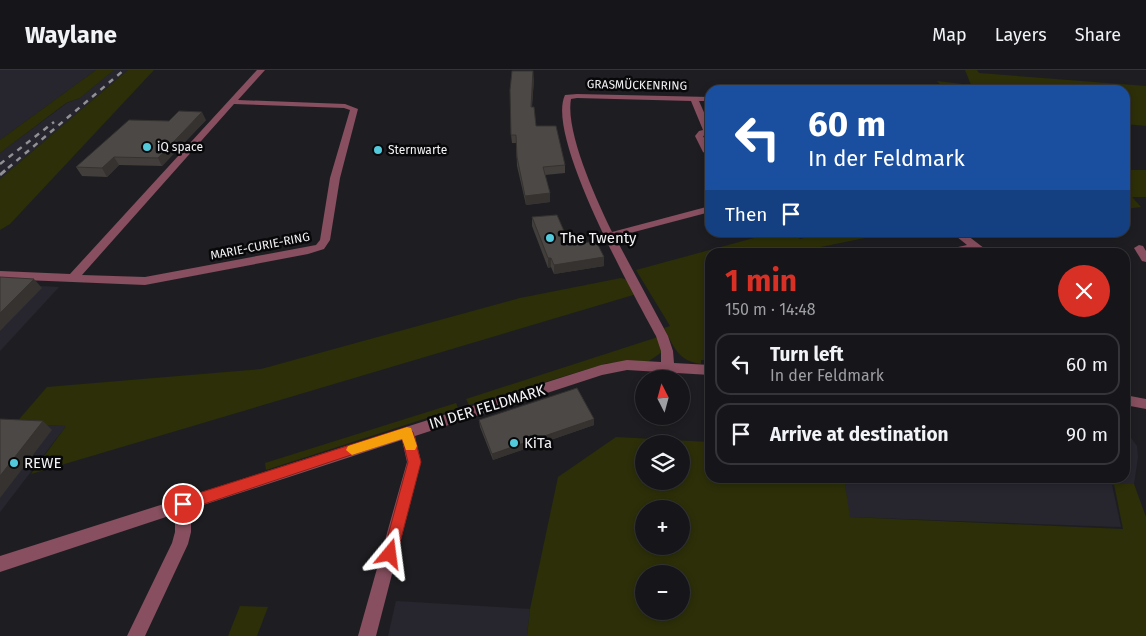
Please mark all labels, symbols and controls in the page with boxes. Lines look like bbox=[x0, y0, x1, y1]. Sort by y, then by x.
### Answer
text: Waylane bbox=[25, 21, 117, 49]
text: Map bbox=[932, 24, 967, 46]
text: Layers bbox=[995, 24, 1047, 46]
text: Share bbox=[1075, 24, 1121, 46]
street label: GRASMÜCKENRING bbox=[587, 75, 687, 93]
text: 60 m bbox=[808, 103, 886, 145]
icon: left bbox=[725, 105, 790, 170]
place label: iQ space bbox=[157, 140, 203, 154]
marker: iQ space bbox=[141, 141, 153, 153]
place label: Sternwarte bbox=[388, 143, 447, 157]
marker: Sternwarte bbox=[372, 144, 384, 156]
text: In der Feldmark bbox=[808, 145, 965, 172]
icon: arrive bbox=[777, 200, 805, 228]
text: Then bbox=[725, 203, 767, 226]
street label: MARIE-CURIE-RING bbox=[209, 229, 311, 263]
place label: The Twenty bbox=[560, 229, 637, 247]
marker: The Twenty bbox=[544, 232, 556, 244]
text: 1 min bbox=[725, 263, 797, 299]
button: close bbox=[1058, 265, 1110, 317]
text: 150 m · 14:48 bbox=[725, 300, 816, 319]
text: Turn left bbox=[770, 343, 844, 366]
icon: left bbox=[727, 350, 755, 378]
text: 60 m bbox=[1066, 353, 1108, 376]
text: In der Feldmark bbox=[770, 366, 884, 385]
north arrow bbox=[635, 370, 690, 425]
map controls bbox=[635, 370, 690, 620]
street label: IN DER FELDMARK bbox=[427, 381, 547, 433]
icon: arrive bbox=[727, 420, 755, 448]
text: Arrive at destination bbox=[770, 423, 949, 446]
text: 90 m bbox=[1066, 423, 1108, 446]
place label: KiTa bbox=[524, 434, 552, 452]
button: layers bbox=[635, 435, 690, 490]
marker: KiTa bbox=[508, 437, 520, 449]
place label: REWE bbox=[24, 454, 62, 472]
marker: REWE bbox=[8, 457, 20, 469]
pin bbox=[162, 483, 204, 525]
icon: arrive bbox=[169, 490, 197, 518]
button: + bbox=[635, 500, 690, 555]
position arrow bbox=[363, 527, 415, 579]
button: − bbox=[635, 565, 690, 620]

